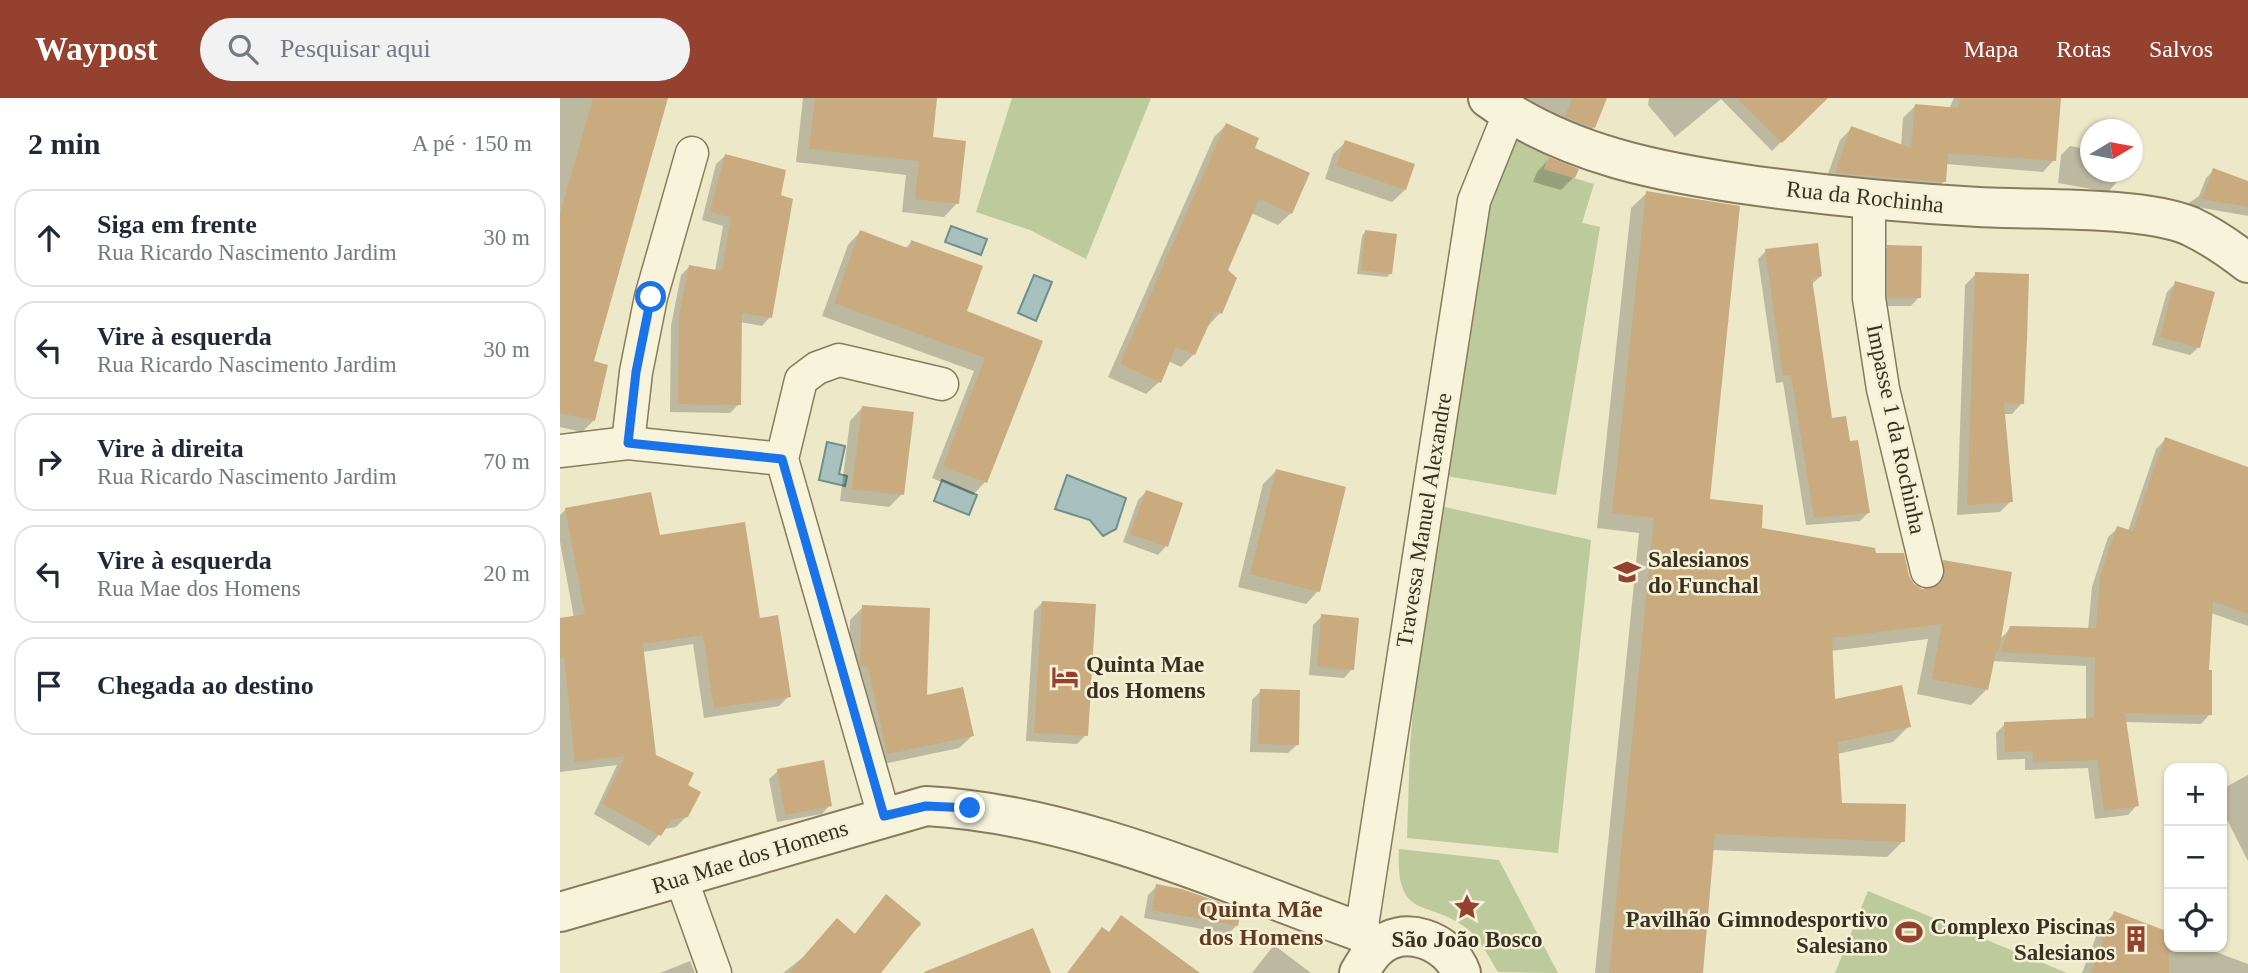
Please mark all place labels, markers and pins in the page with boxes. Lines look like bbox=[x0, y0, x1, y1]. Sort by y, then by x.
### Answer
place label: Salesianos do Funchal bbox=[1648, 547, 1759, 598]
school or university icon: Salesianos do Funchal bbox=[1612, 557, 1642, 587]
place label: Quinta Mae dos Homens bbox=[1086, 652, 1206, 703]
hotel icon: Quinta Mae dos Homens bbox=[1050, 662, 1080, 692]
place icon: São João Bosco bbox=[1452, 892, 1482, 922]
place label: Pavilhão Gimnodesportivo Salesiano bbox=[1625, 907, 1888, 958]
place label: Complexo Piscinas Salesianos bbox=[1930, 914, 2115, 965]
sports icon: Pavilhão Gimnodesportivo Salesiano bbox=[1894, 917, 1924, 947]
building icon: Complexo Piscinas Salesianos bbox=[2121, 924, 2151, 954]
place label: São João Bosco bbox=[1392, 927, 1542, 952]

